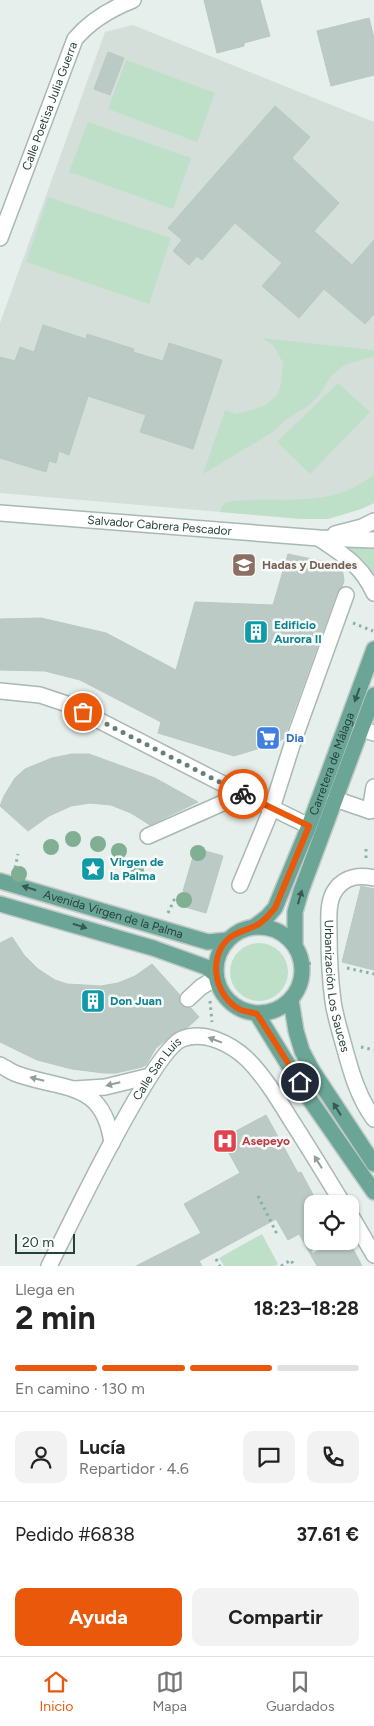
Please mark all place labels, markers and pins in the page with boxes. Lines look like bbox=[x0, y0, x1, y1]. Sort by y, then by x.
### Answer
school or university icon: Hadas y Duendes bbox=[231, 552, 257, 578]
place label: Hadas y Duendes bbox=[262, 558, 358, 572]
place label: Edificio Aurora II bbox=[274, 618, 322, 646]
building icon: Edificio Aurora II bbox=[243, 619, 269, 645]
pin bbox=[62, 691, 104, 733]
supermarket icon: Dia bbox=[255, 725, 281, 751]
place label: Dia bbox=[286, 731, 304, 745]
place label: Virgen de la Palma bbox=[110, 855, 164, 883]
place icon: Virgen de la Palma bbox=[80, 856, 106, 882]
building icon: Don Juan bbox=[80, 988, 106, 1014]
place label: Don Juan bbox=[110, 994, 162, 1008]
pin bbox=[279, 1061, 321, 1103]
hospital icon: Asepeyo bbox=[212, 1128, 238, 1154]
place label: Asepeyo bbox=[242, 1134, 290, 1148]

